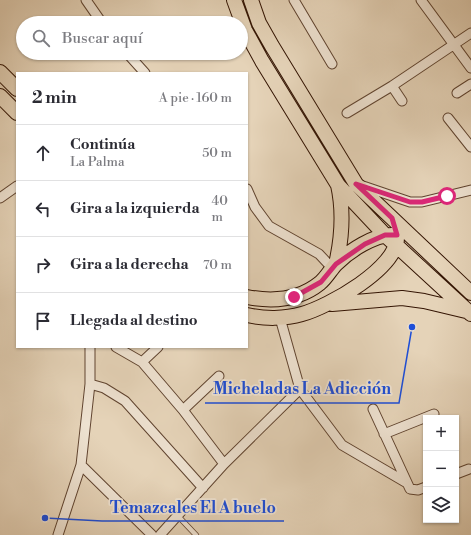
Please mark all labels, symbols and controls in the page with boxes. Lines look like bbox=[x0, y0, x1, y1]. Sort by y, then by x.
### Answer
search box bbox=[16, 16, 248, 60]
icon: search bbox=[30, 27, 52, 49]
text: Buscar aquí bbox=[62, 29, 143, 48]
text: 2 min bbox=[32, 87, 77, 109]
text: A pie · 160 m bbox=[159, 90, 232, 106]
text: Continúa bbox=[70, 135, 135, 154]
icon: ahead bbox=[32, 142, 54, 164]
text: 50 m bbox=[202, 145, 232, 161]
text: La Palma bbox=[70, 154, 124, 170]
route start bbox=[438, 187, 456, 205]
text: 40 m bbox=[212, 193, 228, 225]
icon: left bbox=[32, 198, 54, 220]
text: Gira a la izquierda bbox=[70, 199, 200, 218]
icon: right bbox=[32, 254, 54, 276]
text: Gira a la derecha bbox=[70, 255, 189, 274]
text: 70 m bbox=[203, 257, 232, 273]
route end bbox=[285, 288, 303, 306]
icon: arrive bbox=[32, 310, 54, 332]
text: Llegada al destino bbox=[70, 311, 198, 330]
callout: Micheladas La Adicción bbox=[205, 375, 399, 403]
text: Micheladas La Adicción bbox=[213, 379, 391, 399]
map controls bbox=[423, 415, 459, 523]
button: + bbox=[423, 415, 459, 451]
button: − bbox=[423, 451, 459, 487]
button: layers bbox=[423, 487, 459, 523]
callout: Temazcales El A buelo bbox=[102, 493, 284, 521]
text: Temazcales El A buelo bbox=[110, 498, 276, 518]

